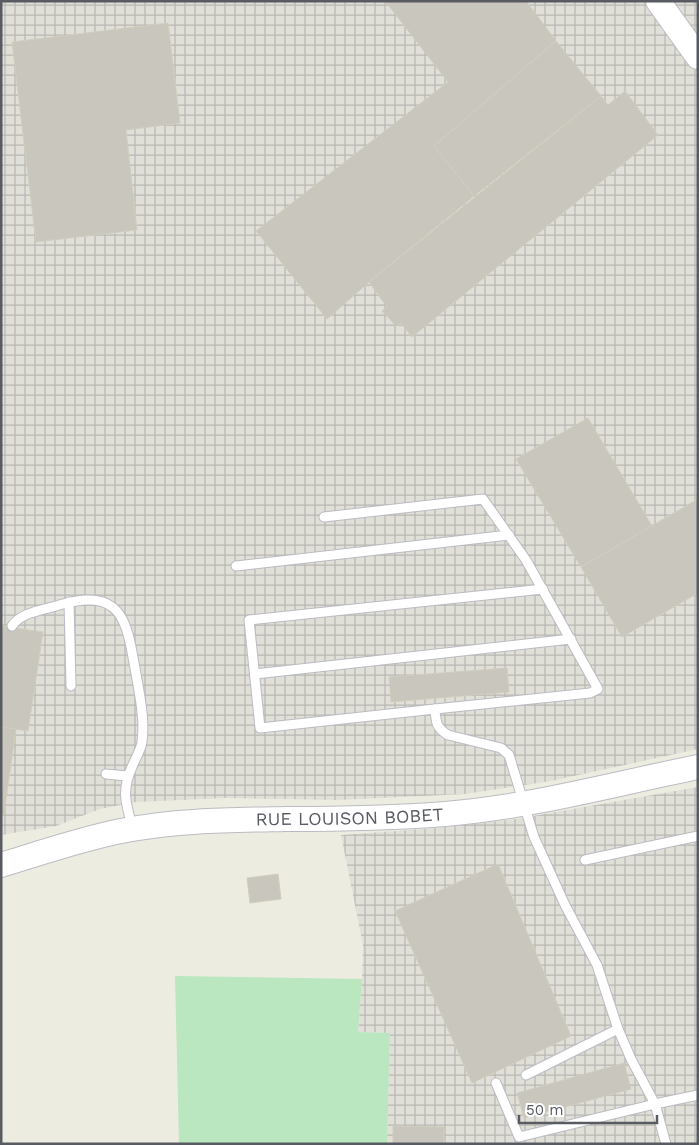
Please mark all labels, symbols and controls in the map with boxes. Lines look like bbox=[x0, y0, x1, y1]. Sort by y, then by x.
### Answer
street label: RUE LOUISON BOBET bbox=[255, 803, 444, 830]
scale bar bbox=[519, 1092, 656, 1124]
text: 50 m bbox=[526, 1101, 563, 1119]

